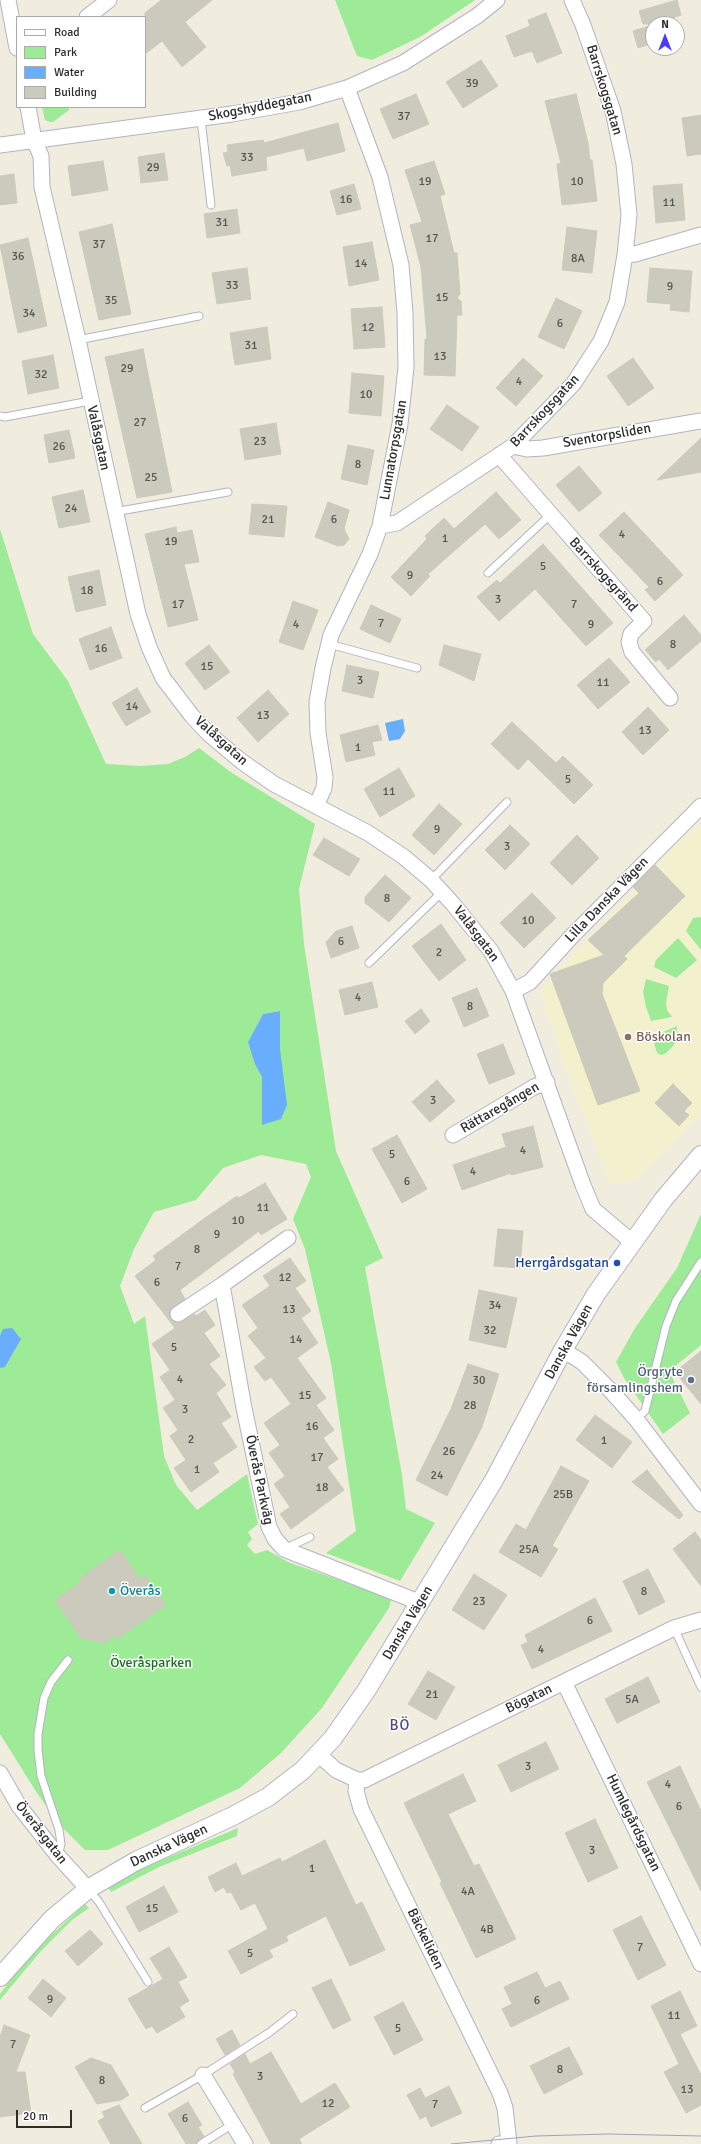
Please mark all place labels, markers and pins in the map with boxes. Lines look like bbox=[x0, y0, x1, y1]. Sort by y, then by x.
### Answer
place label: Böskolan bbox=[636, 1029, 691, 1045]
marker: Böskolan bbox=[623, 1032, 633, 1042]
place label: Herrgårdsgatan bbox=[515, 1255, 609, 1271]
marker: Herrgårdsgatan bbox=[612, 1258, 622, 1268]
place label: Örgryte församlingshem bbox=[587, 1364, 683, 1396]
marker: Örgryte församlingshem bbox=[686, 1375, 696, 1385]
place label: Överås bbox=[120, 1583, 161, 1599]
marker: Överås bbox=[107, 1586, 117, 1596]

